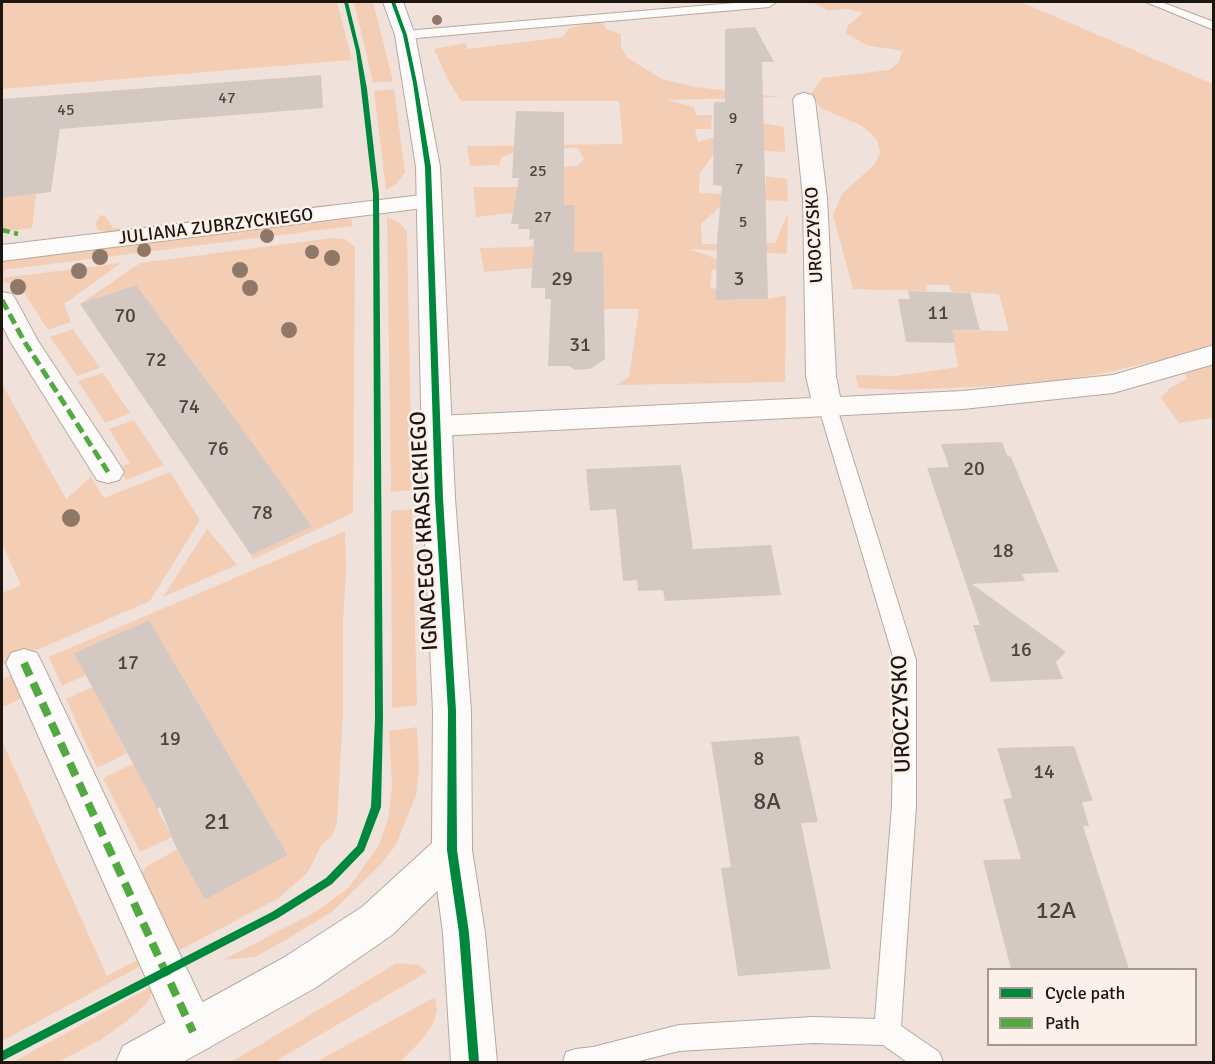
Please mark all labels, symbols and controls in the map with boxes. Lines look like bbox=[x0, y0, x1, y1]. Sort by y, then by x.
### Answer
house number: 47 bbox=[218, 89, 236, 109]
house number: 45 bbox=[57, 101, 75, 121]
house number: 9 bbox=[729, 109, 737, 129]
house number: 7 bbox=[735, 160, 743, 180]
house number: 25 bbox=[529, 162, 547, 182]
street label: UROCZYSKO bbox=[802, 186, 828, 284]
street label: JULIANA ZUBRZYCKIEGO bbox=[117, 204, 315, 250]
house number: 27 bbox=[534, 208, 552, 228]
house number: 5 bbox=[739, 213, 747, 233]
house number: 29 bbox=[551, 268, 573, 292]
house number: 3 bbox=[734, 268, 744, 292]
house number: 11 bbox=[927, 302, 949, 326]
house number: 70 bbox=[114, 305, 136, 329]
house number: 31 bbox=[569, 334, 591, 358]
house number: 72 bbox=[145, 349, 167, 373]
house number: 74 bbox=[178, 396, 200, 420]
street label: IGNACEGO KRASICKIEGO bbox=[406, 410, 444, 652]
house number: 76 bbox=[207, 438, 229, 462]
house number: 20 bbox=[963, 458, 985, 482]
house number: 78 bbox=[251, 502, 273, 526]
house number: 18 bbox=[992, 540, 1014, 564]
house number: 16 bbox=[1010, 639, 1032, 663]
house number: 17 bbox=[117, 652, 139, 676]
street label: UROCZYSKO bbox=[887, 655, 917, 773]
house number: 19 bbox=[159, 728, 181, 752]
house number: 8 bbox=[754, 748, 764, 772]
house number: 14 bbox=[1033, 761, 1055, 785]
house number: 8A bbox=[753, 789, 781, 817]
house number: 21 bbox=[204, 809, 230, 837]
house number: 12A bbox=[1036, 898, 1076, 926]
legend bbox=[987, 968, 1197, 1046]
text: Cycle path bbox=[1045, 982, 1125, 1004]
text: Path bbox=[1045, 1012, 1080, 1034]

